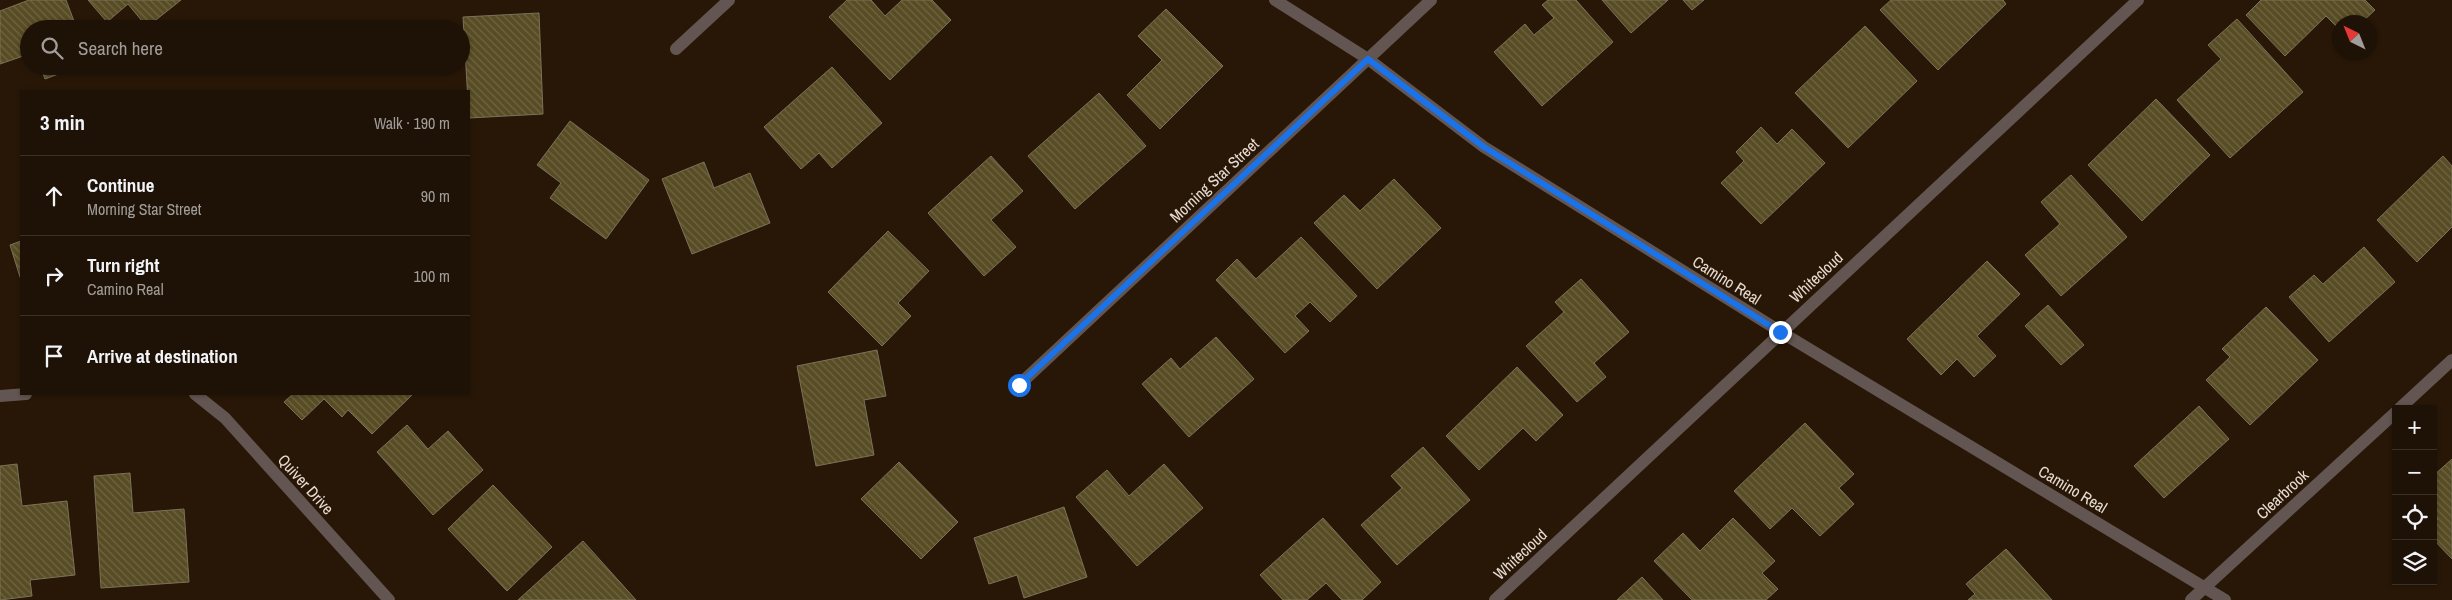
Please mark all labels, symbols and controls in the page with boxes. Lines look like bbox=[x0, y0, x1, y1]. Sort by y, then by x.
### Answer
north arrow bbox=[2332, 15, 2377, 60]
search box bbox=[20, 20, 470, 75]
icon: search bbox=[38, 34, 66, 62]
text: Search here bbox=[78, 35, 163, 61]
text: 3 min bbox=[40, 108, 85, 137]
text: Walk · 190 m bbox=[374, 112, 450, 134]
street label: Morning Star Street bbox=[1165, 133, 1264, 227]
text: Continue bbox=[87, 172, 155, 198]
icon: ahead bbox=[40, 182, 68, 210]
text: 90 m bbox=[421, 185, 450, 207]
text: Morning Star Street bbox=[87, 198, 202, 220]
street label: Whitecloud bbox=[1784, 247, 1848, 307]
street label: Camino Real bbox=[1689, 250, 1765, 310]
text: Turn right bbox=[87, 252, 159, 278]
icon: right bbox=[40, 262, 68, 290]
text: 100 m bbox=[414, 265, 450, 287]
text: Camino Real bbox=[87, 278, 164, 300]
route end bbox=[1769, 321, 1792, 344]
icon: arrive bbox=[40, 342, 68, 370]
text: Arrive at destination bbox=[87, 343, 238, 369]
route start bbox=[1008, 374, 1031, 397]
map controls bbox=[2392, 405, 2437, 585]
button: + bbox=[2392, 405, 2437, 450]
street label: Quiver Drive bbox=[273, 449, 339, 519]
button: − bbox=[2392, 450, 2437, 495]
street label: Camino Real bbox=[2035, 460, 2112, 518]
street label: Clearbrook bbox=[2251, 464, 2313, 524]
button: locate bbox=[2392, 495, 2437, 540]
street label: Whitecloud bbox=[1488, 524, 1552, 584]
button: layers bbox=[2392, 540, 2437, 585]

